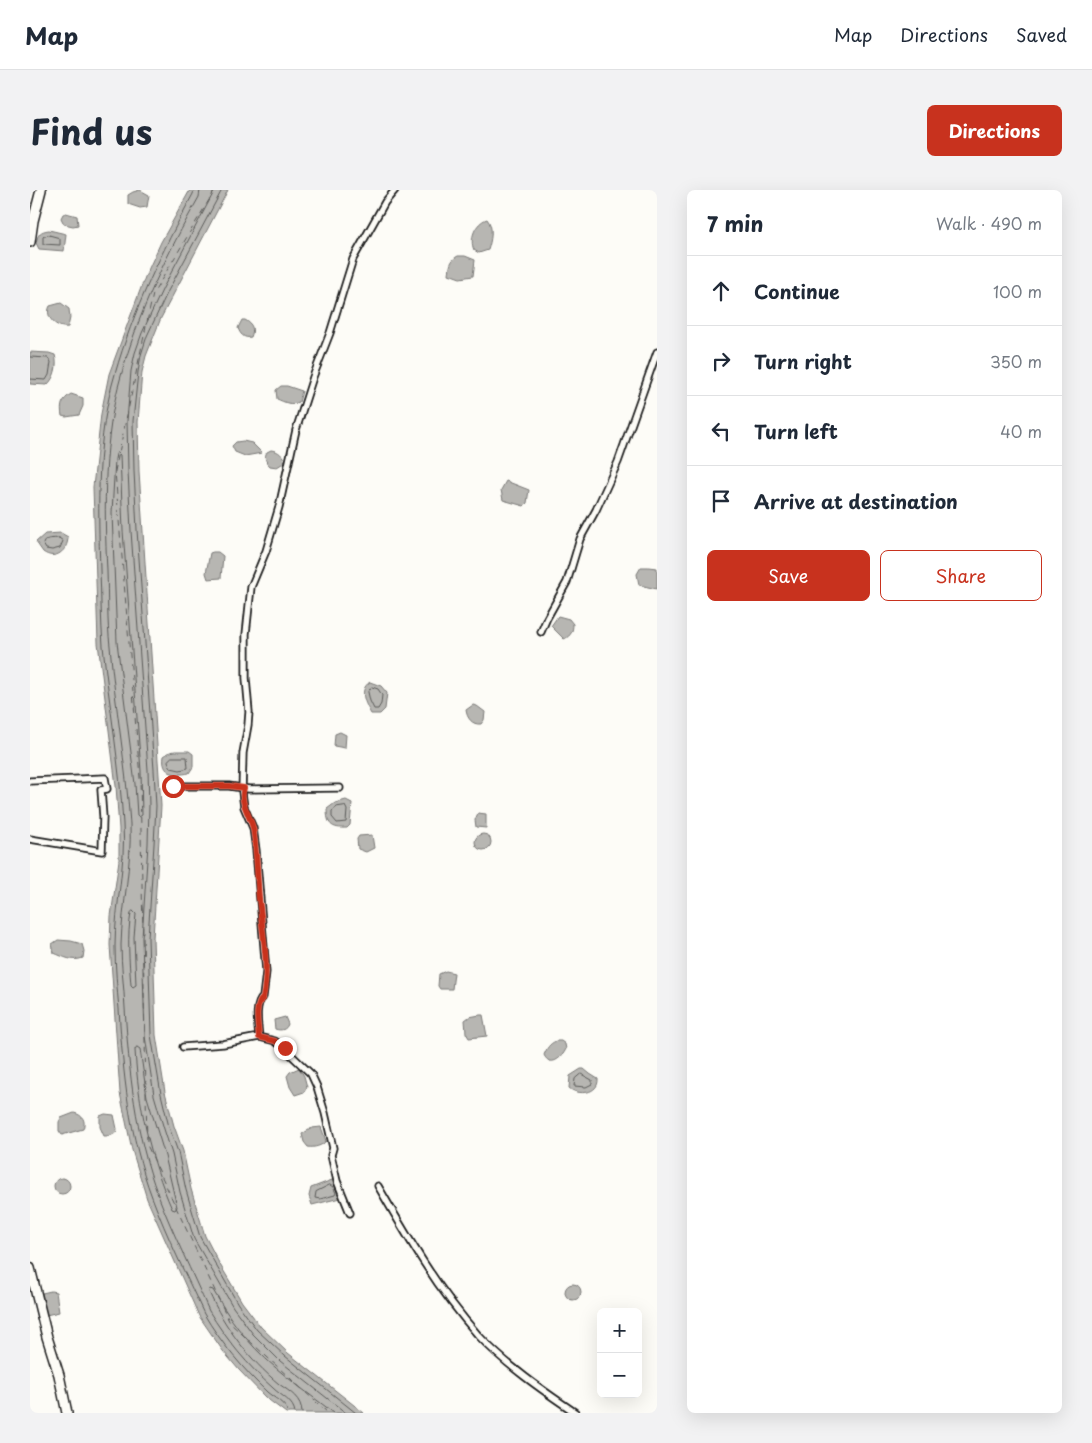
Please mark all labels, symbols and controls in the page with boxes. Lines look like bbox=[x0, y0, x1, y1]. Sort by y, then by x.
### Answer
text: Map bbox=[25, 17, 78, 53]
text: Map bbox=[834, 21, 872, 48]
text: Directions bbox=[900, 21, 988, 48]
text: Saved bbox=[1016, 21, 1067, 48]
text: Find us bbox=[30, 104, 152, 157]
button: Directions bbox=[927, 105, 1062, 156]
text: 7 min bbox=[707, 207, 763, 239]
text: Walk · 490 m bbox=[936, 211, 1042, 235]
icon: ahead bbox=[707, 277, 735, 305]
text: Continue bbox=[754, 277, 840, 305]
text: 100 m bbox=[993, 279, 1042, 303]
icon: right bbox=[707, 347, 735, 375]
text: Turn right bbox=[754, 347, 852, 375]
text: 350 m bbox=[990, 349, 1042, 373]
icon: left bbox=[707, 417, 735, 445]
text: Turn left bbox=[754, 417, 838, 445]
text: 40 m bbox=[1000, 419, 1042, 443]
icon: arrive bbox=[707, 487, 735, 515]
text: Arrive at destination bbox=[754, 487, 958, 515]
button: Save bbox=[707, 550, 870, 601]
button: Share bbox=[880, 550, 1042, 601]
route start bbox=[162, 775, 185, 798]
route end bbox=[274, 1037, 297, 1060]
map controls bbox=[597, 1308, 642, 1398]
button: + bbox=[597, 1308, 642, 1353]
button: − bbox=[597, 1353, 642, 1398]

